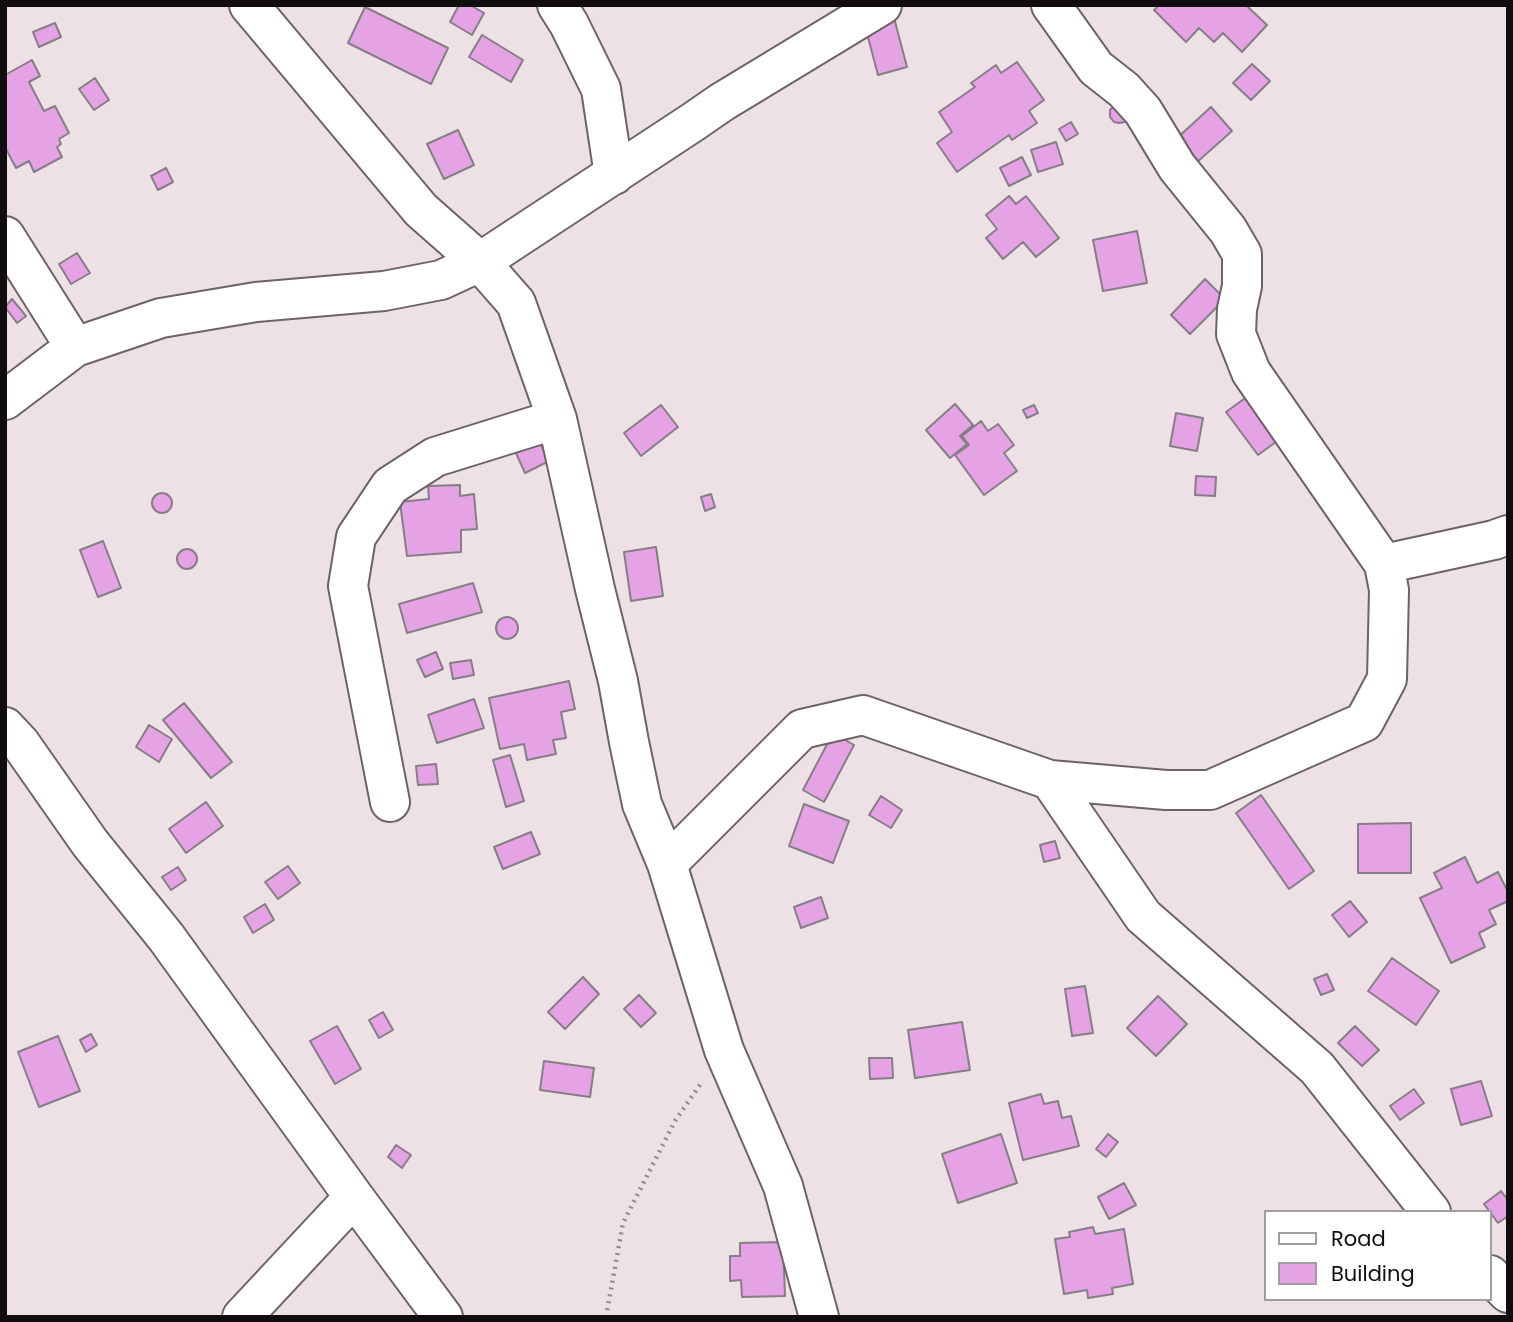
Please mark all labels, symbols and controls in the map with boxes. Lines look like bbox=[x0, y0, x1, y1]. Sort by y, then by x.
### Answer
legend bbox=[1264, 1210, 1492, 1301]
text: Road bbox=[1331, 1224, 1386, 1253]
text: Building bbox=[1331, 1259, 1415, 1288]

